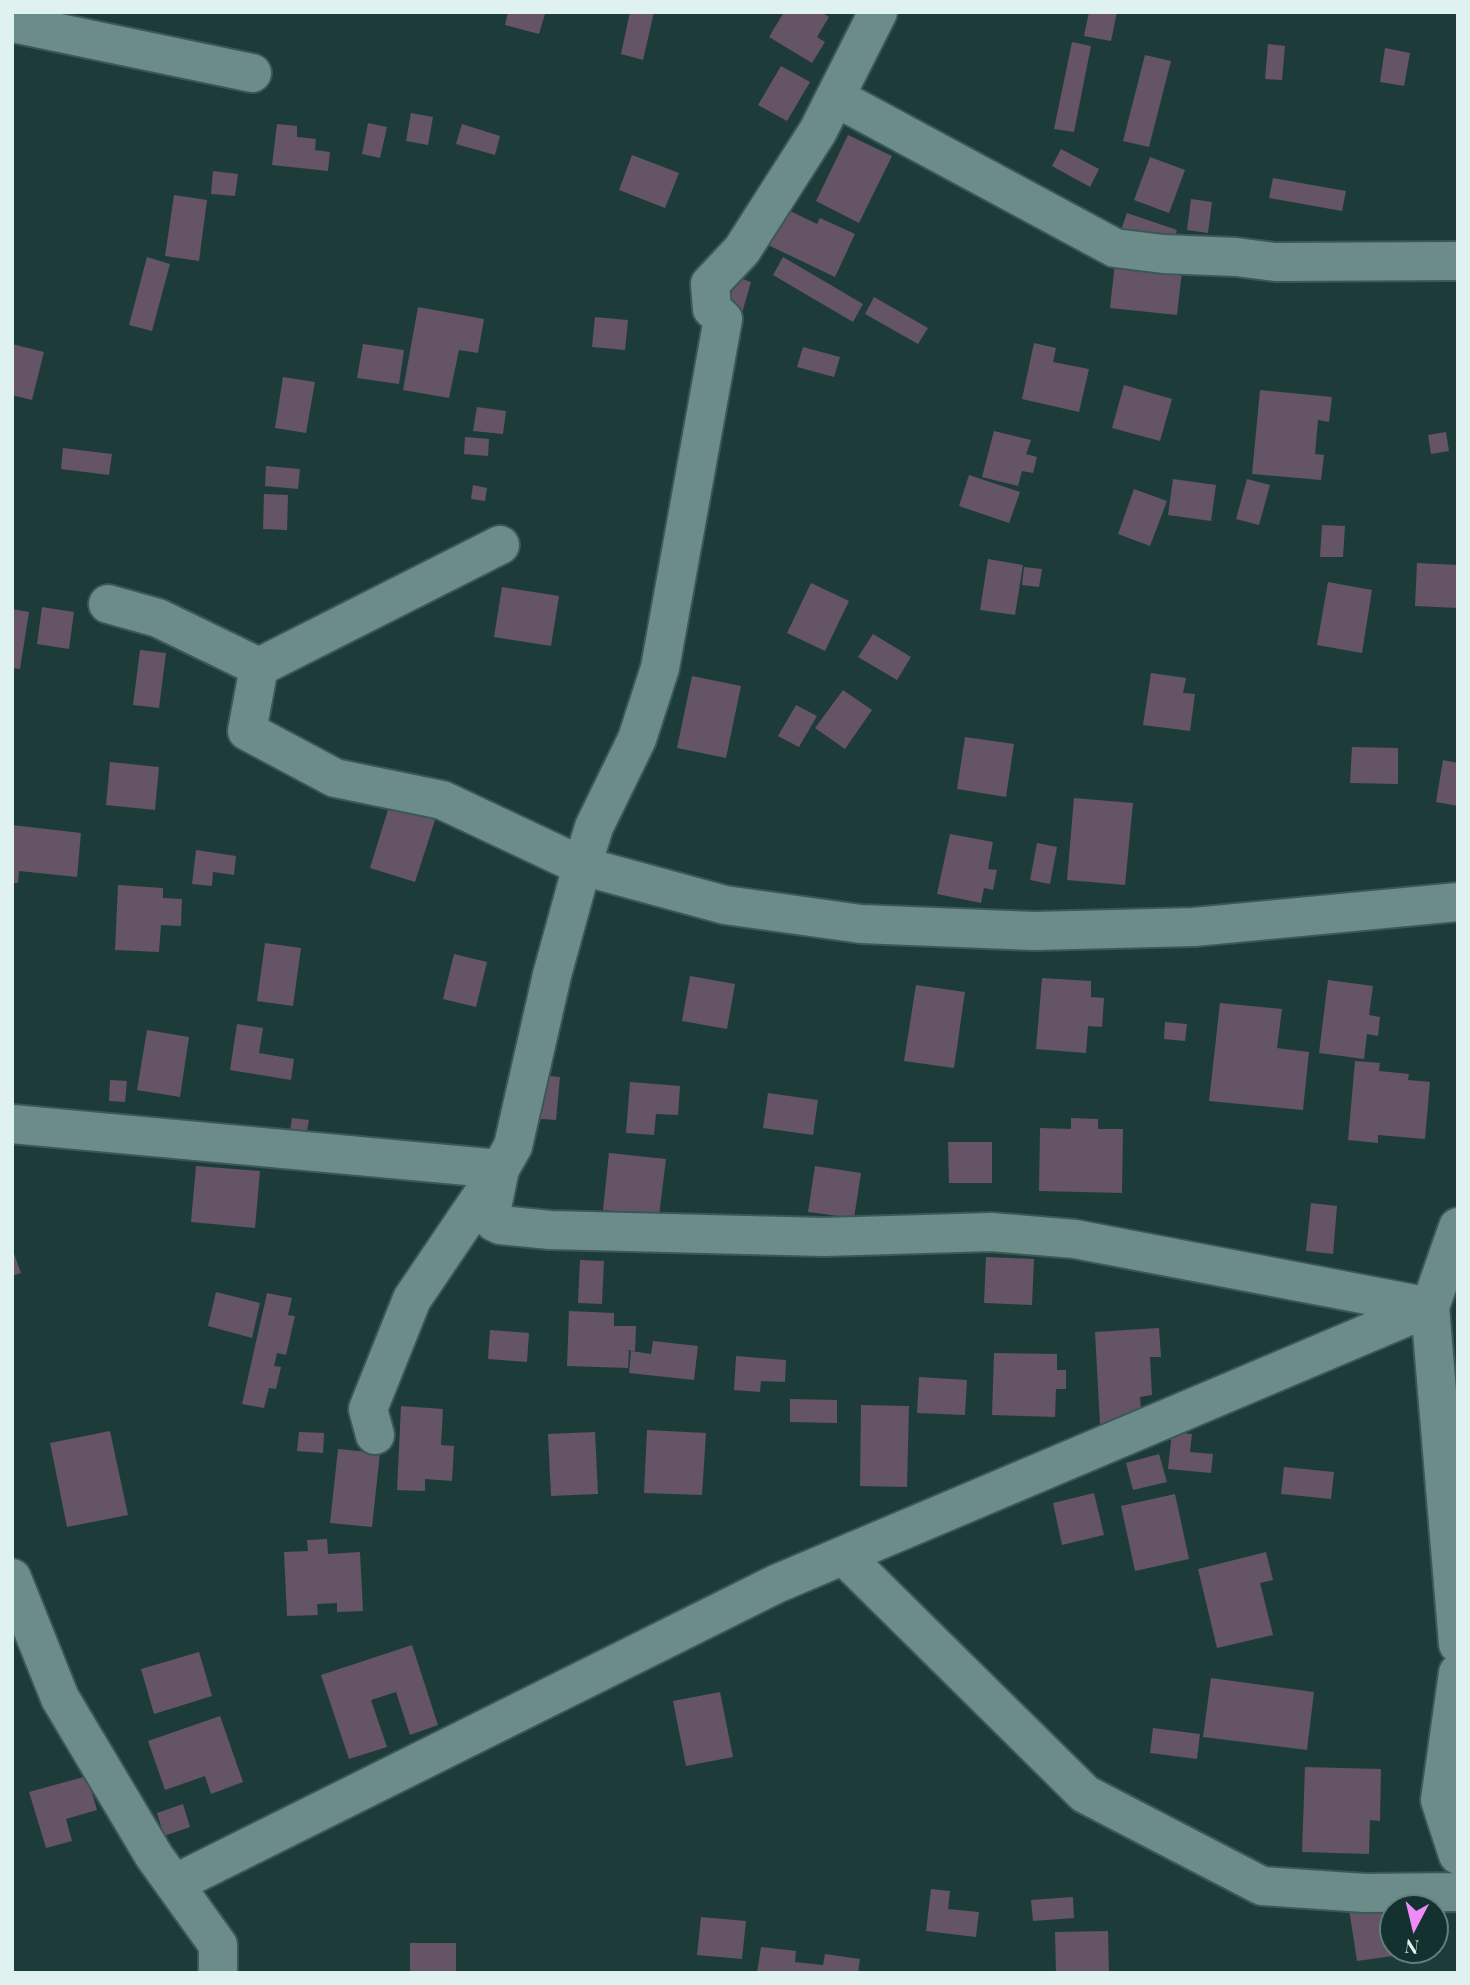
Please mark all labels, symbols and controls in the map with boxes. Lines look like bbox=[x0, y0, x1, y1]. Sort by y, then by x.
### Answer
north arrow bbox=[1379, 1894, 1449, 1964]
text: N bbox=[1403, 1934, 1420, 1962]

